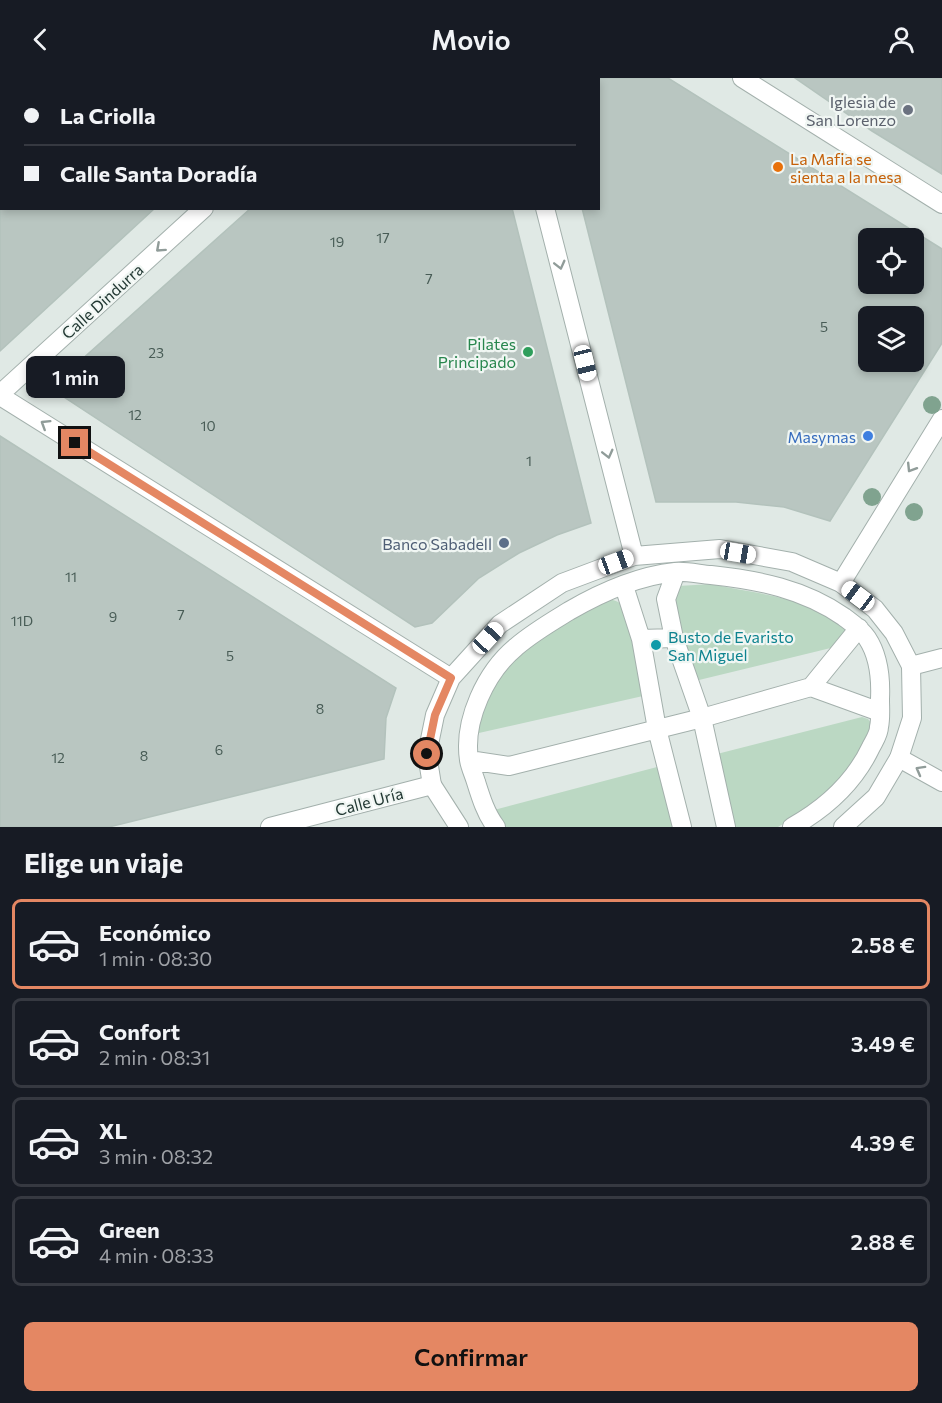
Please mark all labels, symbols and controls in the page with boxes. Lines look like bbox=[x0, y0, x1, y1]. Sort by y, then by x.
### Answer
icon: back bbox=[24, 23, 57, 56]
text: Movio bbox=[431, 23, 511, 56]
icon: person bbox=[885, 23, 918, 56]
place label: Iglesia de San Lorenzo bbox=[806, 92, 896, 129]
text: La Criolla bbox=[60, 102, 156, 129]
marker: Iglesia de San Lorenzo bbox=[901, 103, 915, 117]
place label: La Mafia se sienta a la mesa bbox=[790, 149, 902, 186]
text: Calle Santa Doradía bbox=[60, 160, 257, 187]
marker: La Mafia se sienta a la mesa bbox=[771, 160, 785, 174]
map controls bbox=[858, 228, 924, 372]
button: locate bbox=[858, 228, 924, 294]
house number: 17 bbox=[376, 229, 390, 246]
house number: 19 bbox=[330, 233, 344, 250]
one-way arrow bbox=[157, 241, 167, 252]
street label: Calle Dindurra bbox=[57, 259, 147, 343]
one-way arrow bbox=[552, 260, 565, 270]
house number: 7 bbox=[425, 270, 433, 287]
button: layers bbox=[858, 306, 924, 372]
house number: 5 bbox=[820, 318, 828, 335]
place label: Pilates Principado bbox=[438, 334, 516, 371]
car bbox=[572, 343, 598, 383]
house number: 23 bbox=[148, 344, 164, 361]
marker: Pilates Principado bbox=[521, 345, 535, 359]
callout: 1 min bbox=[26, 356, 124, 398]
text: 1 min bbox=[52, 365, 99, 389]
house number: 12 bbox=[128, 406, 142, 423]
house number: 10 bbox=[200, 417, 216, 434]
one-way arrow bbox=[41, 420, 51, 432]
place label: Masymas bbox=[787, 427, 856, 446]
route end bbox=[61, 429, 88, 456]
marker: Masymas bbox=[861, 429, 875, 443]
one-way arrow bbox=[601, 449, 614, 459]
house number: 1 bbox=[526, 452, 532, 469]
one-way arrow bbox=[907, 462, 919, 472]
place label: Banco Sabadell bbox=[382, 534, 492, 553]
marker: Banco Sabadell bbox=[497, 536, 511, 550]
car bbox=[719, 541, 757, 565]
car bbox=[596, 547, 636, 577]
house number: 11 bbox=[65, 568, 77, 585]
car bbox=[838, 578, 878, 614]
house number: 7 bbox=[177, 606, 185, 623]
house number: 9 bbox=[109, 608, 117, 625]
house number: 11D bbox=[11, 612, 33, 629]
car bbox=[469, 619, 507, 657]
place label: Busto de Evaristo San Miguel bbox=[668, 627, 794, 664]
marker: Busto de Evaristo San Miguel bbox=[649, 638, 663, 652]
house number: 5 bbox=[226, 647, 234, 664]
house number: 8 bbox=[316, 700, 324, 717]
route start bbox=[413, 740, 440, 767]
house number: 6 bbox=[215, 741, 223, 758]
house number: 8 bbox=[140, 747, 148, 764]
house number: 12 bbox=[51, 749, 65, 766]
one-way arrow bbox=[916, 766, 927, 777]
street label: Calle Uría bbox=[333, 783, 405, 819]
text: Elige un viaje bbox=[24, 846, 183, 879]
icon: car bbox=[27, 917, 81, 971]
text: Económico bbox=[99, 919, 211, 946]
text: 2.58 € bbox=[851, 931, 915, 958]
text: 1 min · 08:30 bbox=[99, 946, 212, 970]
icon: car bbox=[27, 1016, 81, 1070]
text: Confort bbox=[99, 1018, 180, 1045]
text: 3.49 € bbox=[851, 1030, 915, 1057]
text: 2 min · 08:31 bbox=[99, 1045, 210, 1069]
icon: car bbox=[27, 1115, 81, 1169]
text: XL bbox=[99, 1117, 127, 1144]
text: 4.39 € bbox=[850, 1129, 915, 1156]
text: 3 min · 08:32 bbox=[99, 1144, 213, 1168]
icon: car bbox=[27, 1214, 81, 1268]
text: Green bbox=[99, 1216, 160, 1243]
text: 2.88 € bbox=[851, 1228, 915, 1255]
text: 4 min · 08:33 bbox=[99, 1243, 214, 1267]
button: Confirmar bbox=[24, 1322, 918, 1391]

